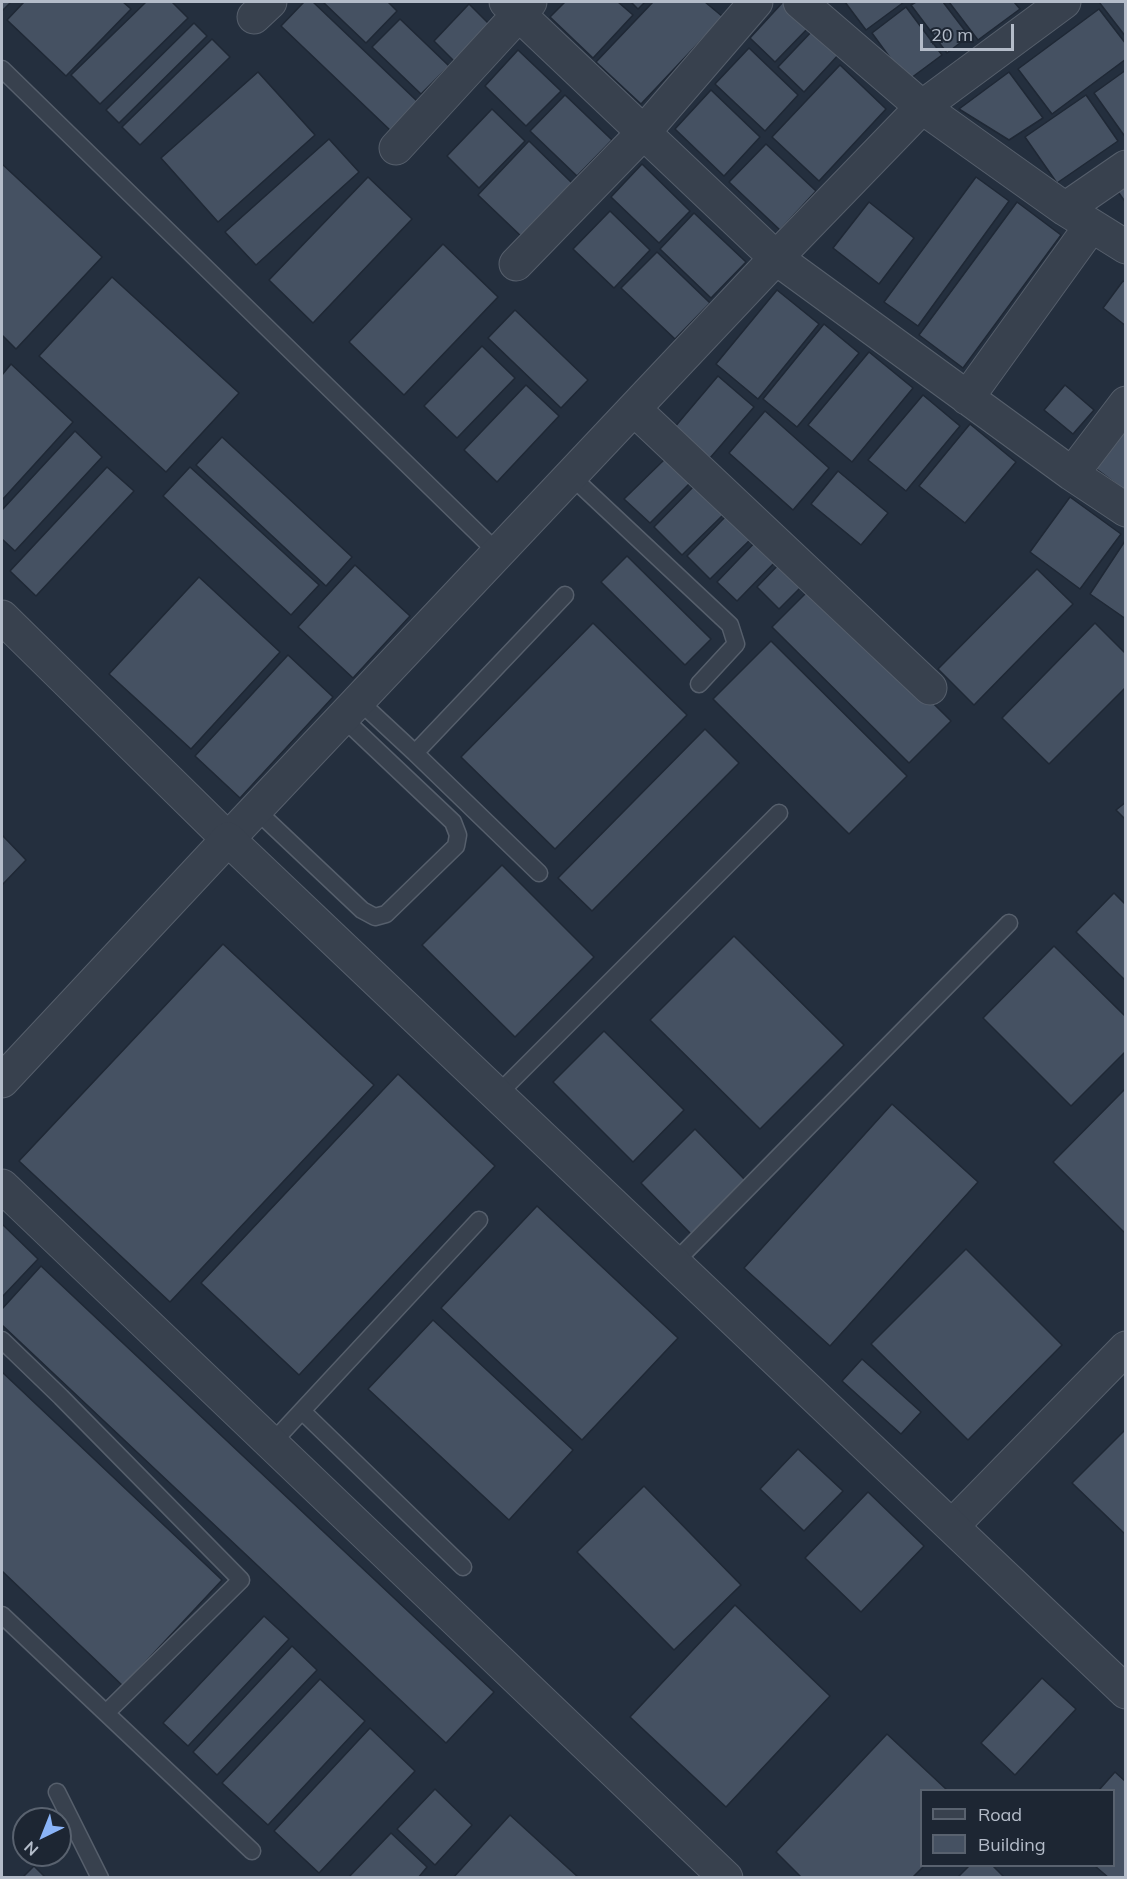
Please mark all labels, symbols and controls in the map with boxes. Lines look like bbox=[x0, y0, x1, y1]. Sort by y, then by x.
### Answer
scale bar bbox=[923, 12, 1018, 50]
text: 20 m bbox=[931, 23, 973, 46]
legend bbox=[920, 1789, 1115, 1867]
text: Road bbox=[978, 1803, 1022, 1826]
north arrow bbox=[12, 1807, 72, 1867]
text: Building bbox=[978, 1833, 1046, 1856]
text: N bbox=[20, 1837, 42, 1860]

